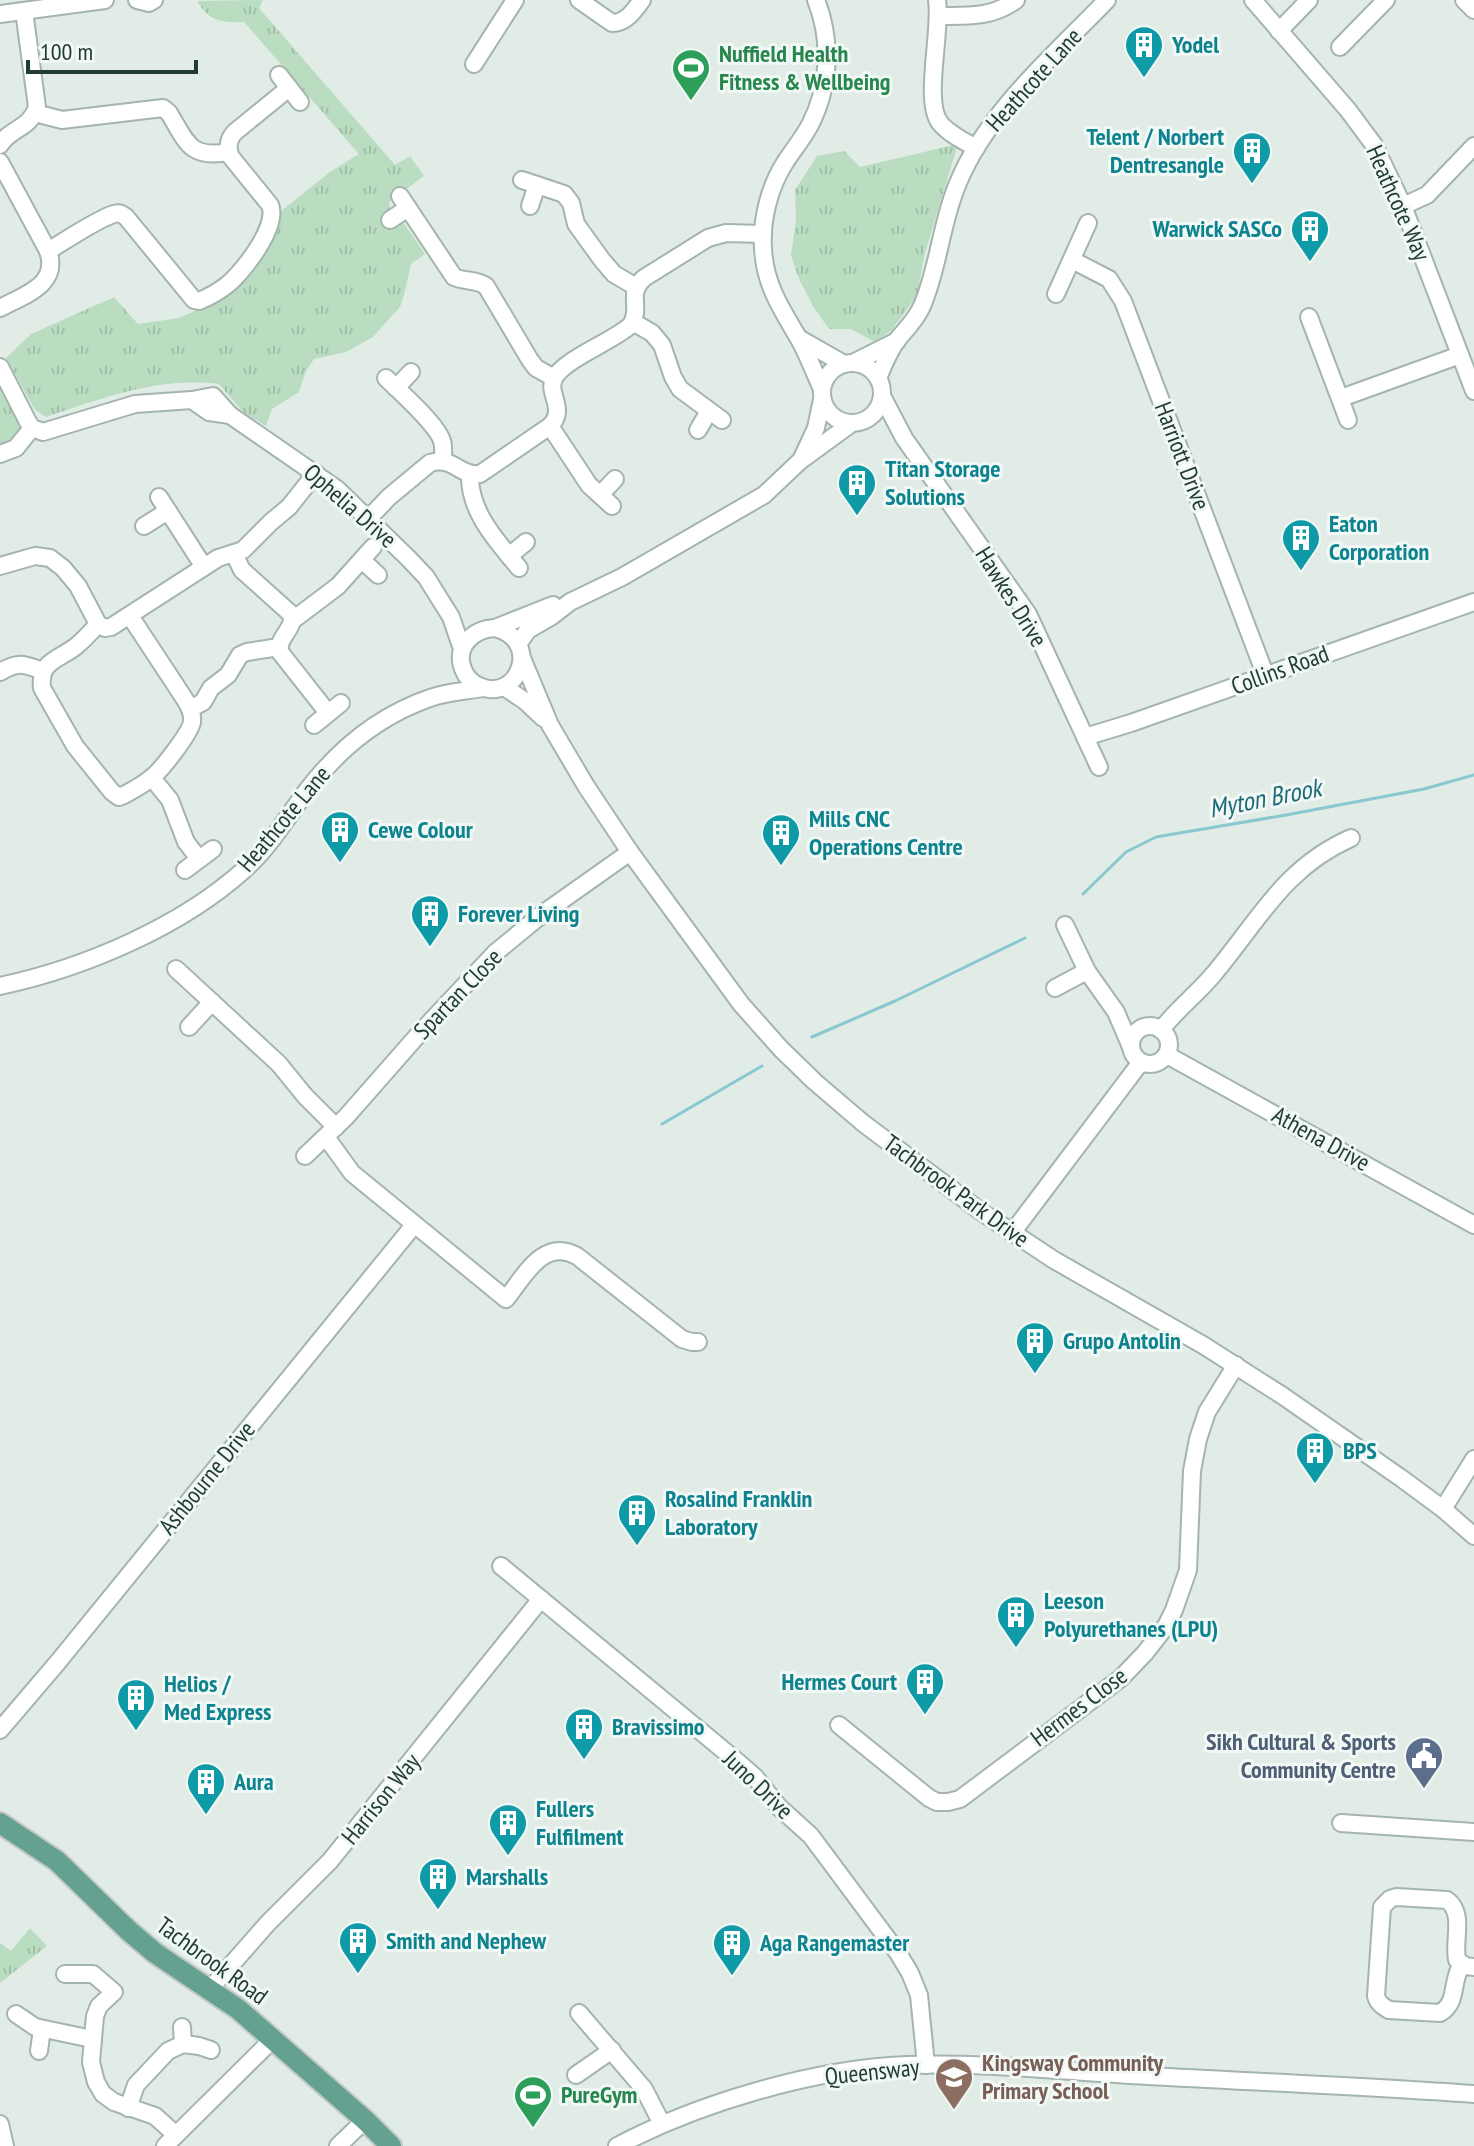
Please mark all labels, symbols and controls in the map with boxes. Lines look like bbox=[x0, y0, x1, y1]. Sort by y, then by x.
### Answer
street label: Heathcote Lane bbox=[979, 21, 1088, 138]
scale bar bbox=[28, 24, 196, 74]
building icon: Yodel bbox=[1123, 24, 1165, 79]
place label: Yodel bbox=[1171, 29, 1219, 60]
text: 100 m bbox=[40, 36, 93, 67]
place label: Nuffield Health Fitness & Wellbeing bbox=[719, 38, 891, 97]
sports icon: Nuffield Health Fitness & Wellbeing bbox=[670, 47, 712, 102]
place label: Telent / Norbert Dentresangle bbox=[1087, 121, 1224, 180]
building icon: Telent / Norbert Dentresangle bbox=[1231, 130, 1273, 185]
street label: Heathcote Way bbox=[1359, 140, 1438, 265]
building icon: Warwick SASCo bbox=[1289, 208, 1331, 263]
place label: Warwick SASCo bbox=[1151, 213, 1282, 244]
street label: Harriott Drive bbox=[1148, 397, 1217, 514]
place label: Titan Storage Solutions bbox=[885, 453, 1000, 512]
street label: Ophelia Drive bbox=[297, 457, 403, 554]
building icon: Titan Storage Solutions bbox=[836, 462, 878, 517]
place label: Eaton Corporation bbox=[1329, 508, 1429, 567]
building icon: Eaton Corporation bbox=[1280, 517, 1322, 572]
street label: Hawkes Drive bbox=[968, 541, 1054, 653]
street label: Collins Road bbox=[1227, 638, 1333, 701]
street label: Heathcote Lane bbox=[230, 759, 337, 878]
water label: Myton Brook bbox=[1206, 770, 1327, 825]
place label: Mills CNC Operations Centre bbox=[809, 803, 963, 862]
building icon: Cewe Colour bbox=[319, 809, 361, 864]
building icon: Mills CNC Operations Centre bbox=[760, 812, 802, 867]
place label: Cewe Colour bbox=[368, 814, 474, 845]
building icon: Forever Living bbox=[409, 893, 451, 948]
place label: Forever Living bbox=[458, 898, 579, 929]
street label: Spartan Close bbox=[407, 942, 508, 1046]
street label: Athena Drive bbox=[1267, 1099, 1376, 1178]
street label: Tachbrook Park Drive bbox=[877, 1127, 1035, 1254]
building icon: Grupo Antolin bbox=[1014, 1320, 1056, 1375]
place label: Grupo Antolin bbox=[1063, 1325, 1181, 1356]
street label: Ashbourne Drive bbox=[151, 1415, 262, 1541]
building icon: BPS bbox=[1294, 1430, 1336, 1485]
place label: BPS bbox=[1343, 1435, 1377, 1466]
place label: Rosalind Franklin Laboratory bbox=[665, 1483, 812, 1542]
building icon: Rosalind Franklin Laboratory bbox=[616, 1492, 658, 1547]
place label: Leeson Polyurethanes (LPU) bbox=[1044, 1585, 1218, 1644]
building icon: Leeson Polyurethanes (LPU) bbox=[995, 1594, 1037, 1649]
street label: Hermes Close bbox=[1024, 1660, 1133, 1753]
building icon: Hermes Court bbox=[904, 1661, 946, 1716]
place label: Hermes Court bbox=[781, 1666, 897, 1697]
place label: Helios / Med Express bbox=[164, 1668, 272, 1727]
building icon: Helios / Med Express bbox=[115, 1677, 157, 1732]
building icon: Bravissimo bbox=[563, 1706, 605, 1761]
place label: Bravissimo bbox=[612, 1711, 705, 1742]
place label: Sikh Cultural & Sports Community Centre bbox=[1206, 1726, 1396, 1785]
public building icon: Sikh Cultural & Sports Community Centre bbox=[1403, 1735, 1445, 1790]
street label: Juno Drive bbox=[716, 1743, 800, 1826]
street label: Harrison Way bbox=[334, 1747, 427, 1851]
building icon: Aura bbox=[185, 1761, 227, 1816]
place label: Aura bbox=[233, 1766, 274, 1797]
place label: Fullers Fulfilment bbox=[536, 1793, 623, 1852]
building icon: Fullers Fulfilment bbox=[487, 1802, 529, 1857]
building icon: Marshalls bbox=[417, 1856, 459, 1911]
place label: Marshalls bbox=[466, 1861, 548, 1892]
street label: Tachbrook Road bbox=[151, 1910, 274, 2011]
building icon: Smith and Nephew bbox=[337, 1920, 379, 1975]
building icon: Aga Rangemaster bbox=[711, 1922, 753, 1977]
place label: Smith and Nephew bbox=[386, 1925, 547, 1956]
place label: Aga Rangemaster bbox=[759, 1927, 910, 1958]
place label: Kingsway Community Primary School bbox=[982, 2047, 1164, 2106]
street label: Queensway bbox=[823, 2051, 921, 2092]
school or university icon: Kingsway Community Primary School bbox=[933, 2056, 975, 2111]
sports icon: PureGym bbox=[512, 2074, 554, 2129]
place label: PureGym bbox=[561, 2079, 637, 2110]

